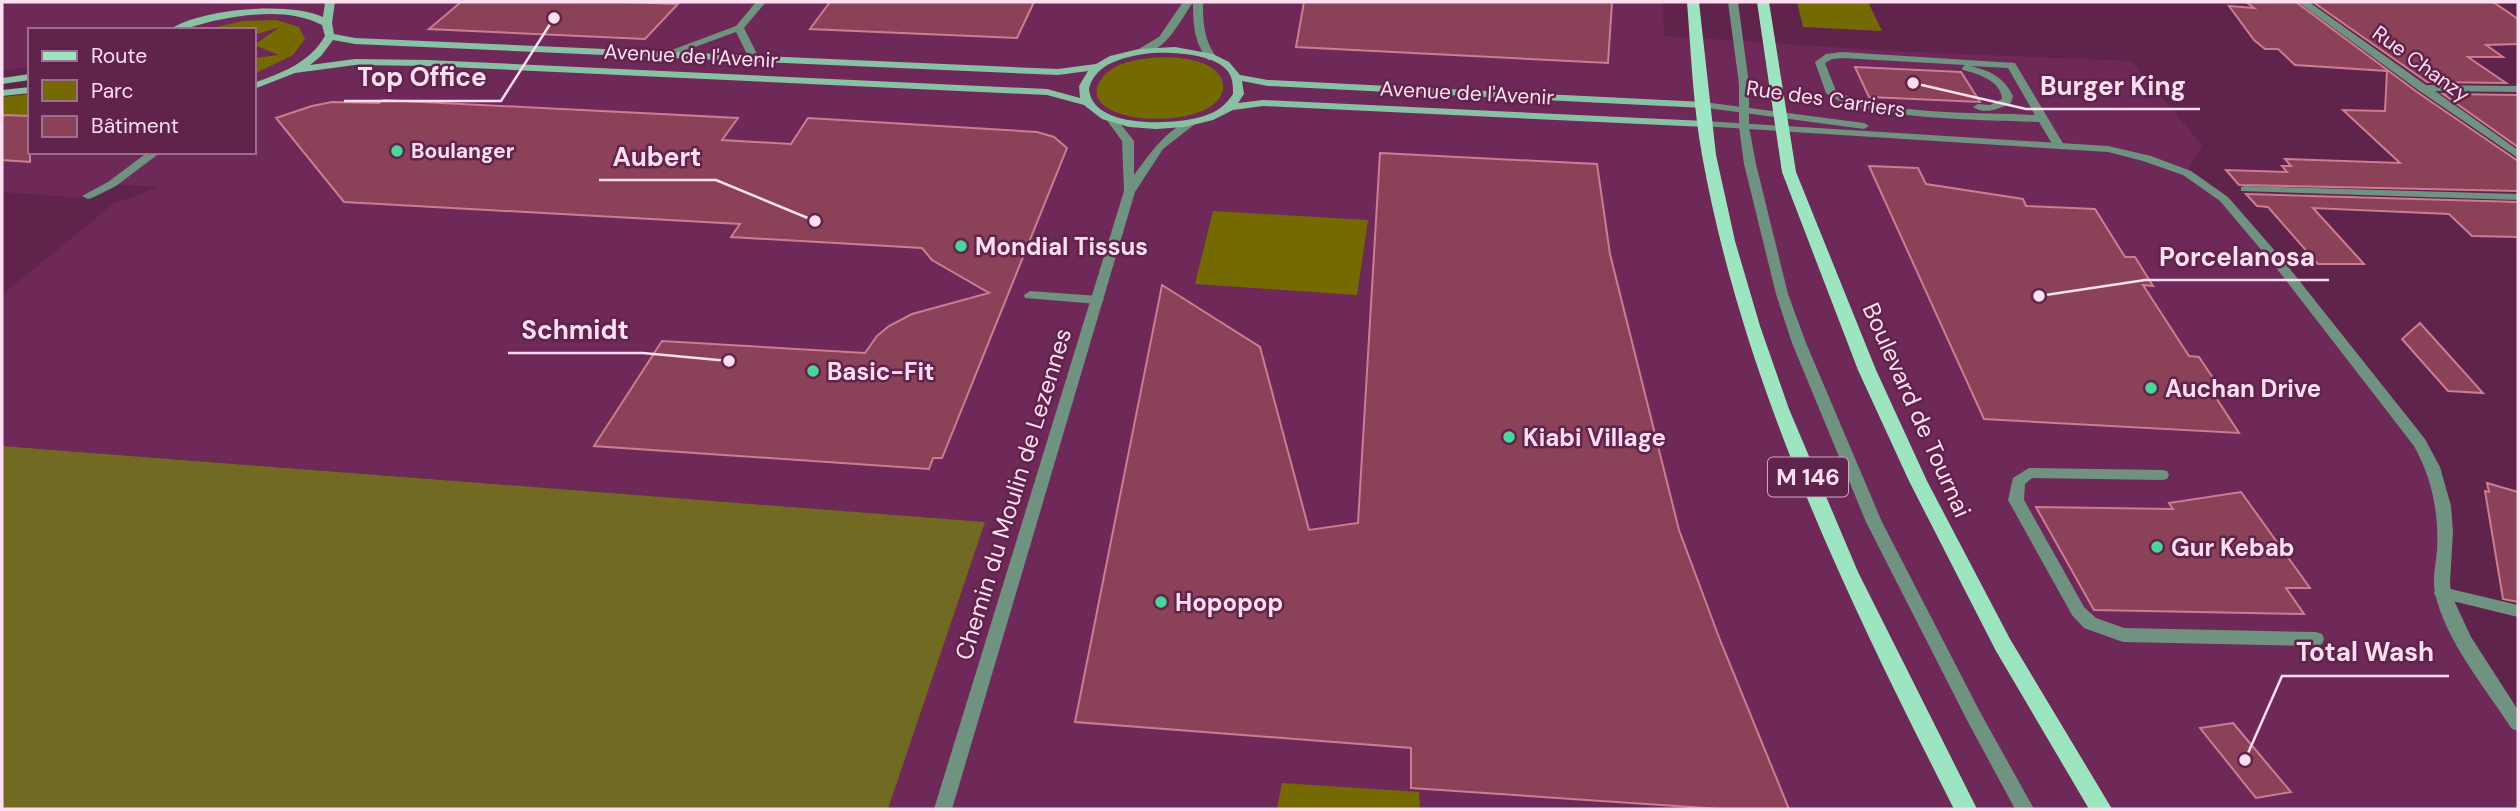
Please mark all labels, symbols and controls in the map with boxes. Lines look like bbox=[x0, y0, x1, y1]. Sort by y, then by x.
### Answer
street label: Rue Chanzy bbox=[2367, 19, 2476, 109]
legend bbox=[28, 28, 256, 154]
street label: Avenue de l'Avenir bbox=[603, 37, 779, 75]
text: Route bbox=[91, 42, 147, 70]
callout: Top Office bbox=[344, 54, 501, 101]
text: Top Office bbox=[357, 60, 487, 94]
callout: Burger King bbox=[2026, 62, 2200, 109]
text: Burger King bbox=[2040, 69, 2186, 103]
street label: Avenue de l'Avenir bbox=[1379, 74, 1555, 112]
street label: Rue des Carriers bbox=[1745, 74, 1907, 124]
text: Parc bbox=[91, 77, 134, 105]
text: Bâtiment bbox=[91, 112, 179, 140]
callout: Aubert bbox=[599, 133, 716, 180]
place label: Boulanger bbox=[411, 137, 515, 165]
text: Aubert bbox=[613, 140, 701, 174]
marker: Boulanger bbox=[389, 143, 405, 159]
place label: Mondial Tissus bbox=[975, 231, 1148, 262]
callout: Porcelanosa bbox=[2145, 233, 2329, 280]
marker: Mondial Tissus bbox=[953, 238, 969, 254]
text: Porcelanosa bbox=[2159, 240, 2315, 274]
street label: Boulevard de Tournai bbox=[1856, 298, 1978, 522]
callout: Schmidt bbox=[508, 306, 643, 353]
text: Schmidt bbox=[521, 313, 629, 347]
street label: Chemin du Moulin de Lezennes bbox=[948, 324, 1078, 664]
place label: Basic-Fit bbox=[827, 356, 934, 387]
marker: Basic-Fit bbox=[805, 363, 821, 379]
place label: Auchan Drive bbox=[2165, 373, 2321, 404]
marker: Auchan Drive bbox=[2143, 380, 2159, 396]
place label: Kiabi Village bbox=[1523, 422, 1666, 453]
marker: Kiabi Village bbox=[1501, 429, 1517, 445]
road number: M 146 bbox=[1768, 457, 1848, 496]
place label: Gur Kebab bbox=[2171, 532, 2295, 563]
marker: Gur Kebab bbox=[2149, 539, 2165, 555]
place label: Hopopop bbox=[1175, 587, 1283, 618]
marker: Hopopop bbox=[1153, 594, 1169, 610]
callout: Total Wash bbox=[2282, 629, 2449, 676]
text: Total Wash bbox=[2296, 635, 2434, 669]

